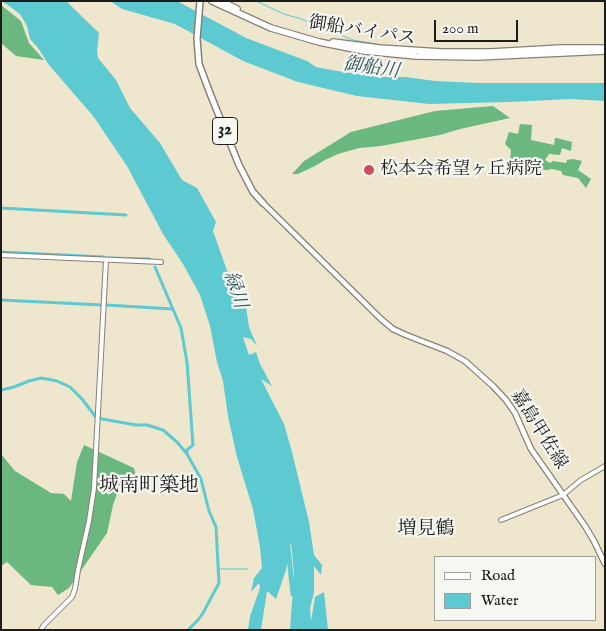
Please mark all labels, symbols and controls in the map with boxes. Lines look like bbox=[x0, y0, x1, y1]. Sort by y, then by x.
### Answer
scale bar bbox=[436, 10, 520, 42]
street label: 御船バイパス bbox=[307, 13, 417, 51]
text: 200 m bbox=[442, 19, 479, 38]
water label: 御船川 bbox=[341, 54, 401, 84]
road number: 32 bbox=[212, 118, 238, 144]
place label: 松本会希望ヶ丘病院 bbox=[380, 159, 542, 181]
marker: 松本会希望ヶ丘病院 bbox=[362, 163, 376, 177]
water label: 緑川 bbox=[217, 268, 251, 312]
street label: 嘉島甲佐線 bbox=[505, 386, 571, 474]
district label: 城南町築地 bbox=[99, 475, 199, 499]
district label: 増見鶴 bbox=[398, 519, 454, 541]
legend bbox=[434, 556, 596, 621]
text: Road bbox=[481, 566, 515, 585]
text: Water bbox=[481, 591, 518, 610]

